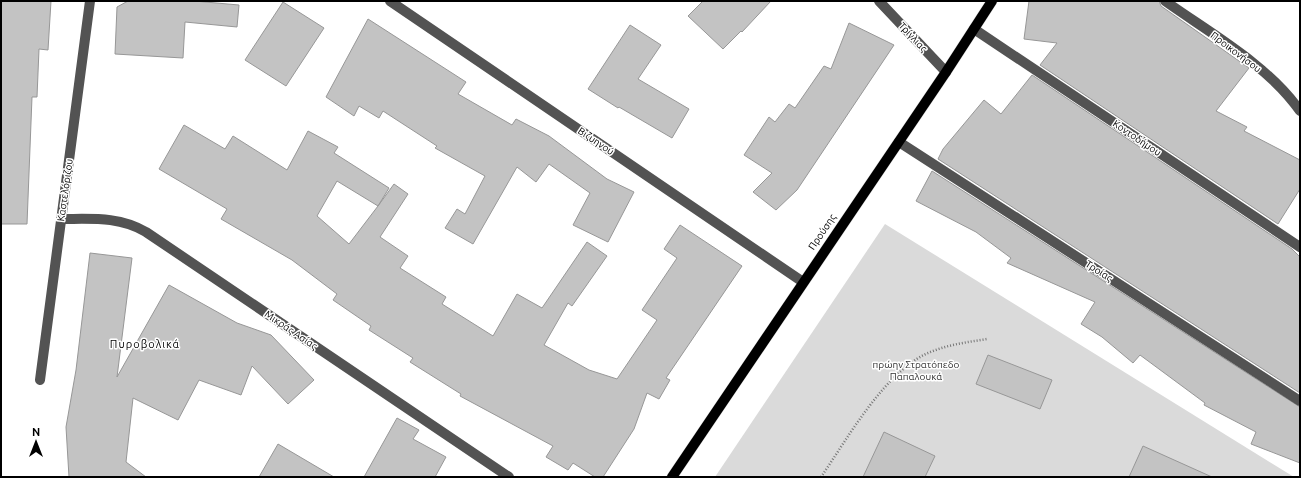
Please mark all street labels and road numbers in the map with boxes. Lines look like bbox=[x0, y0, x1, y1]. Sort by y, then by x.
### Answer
street label: Τρίγλιας bbox=[897, 20, 930, 54]
street label: Προικονήσου bbox=[1209, 29, 1263, 75]
street label: Κοντοδήμου bbox=[1111, 118, 1163, 158]
street label: Βιζυηνού bbox=[575, 125, 616, 158]
street label: Καστελόριζου bbox=[55, 158, 76, 222]
street label: Προύσης bbox=[806, 212, 838, 252]
street label: Τροίας bbox=[1084, 258, 1115, 284]
street label: Μικράς Ασίας bbox=[263, 308, 320, 352]

